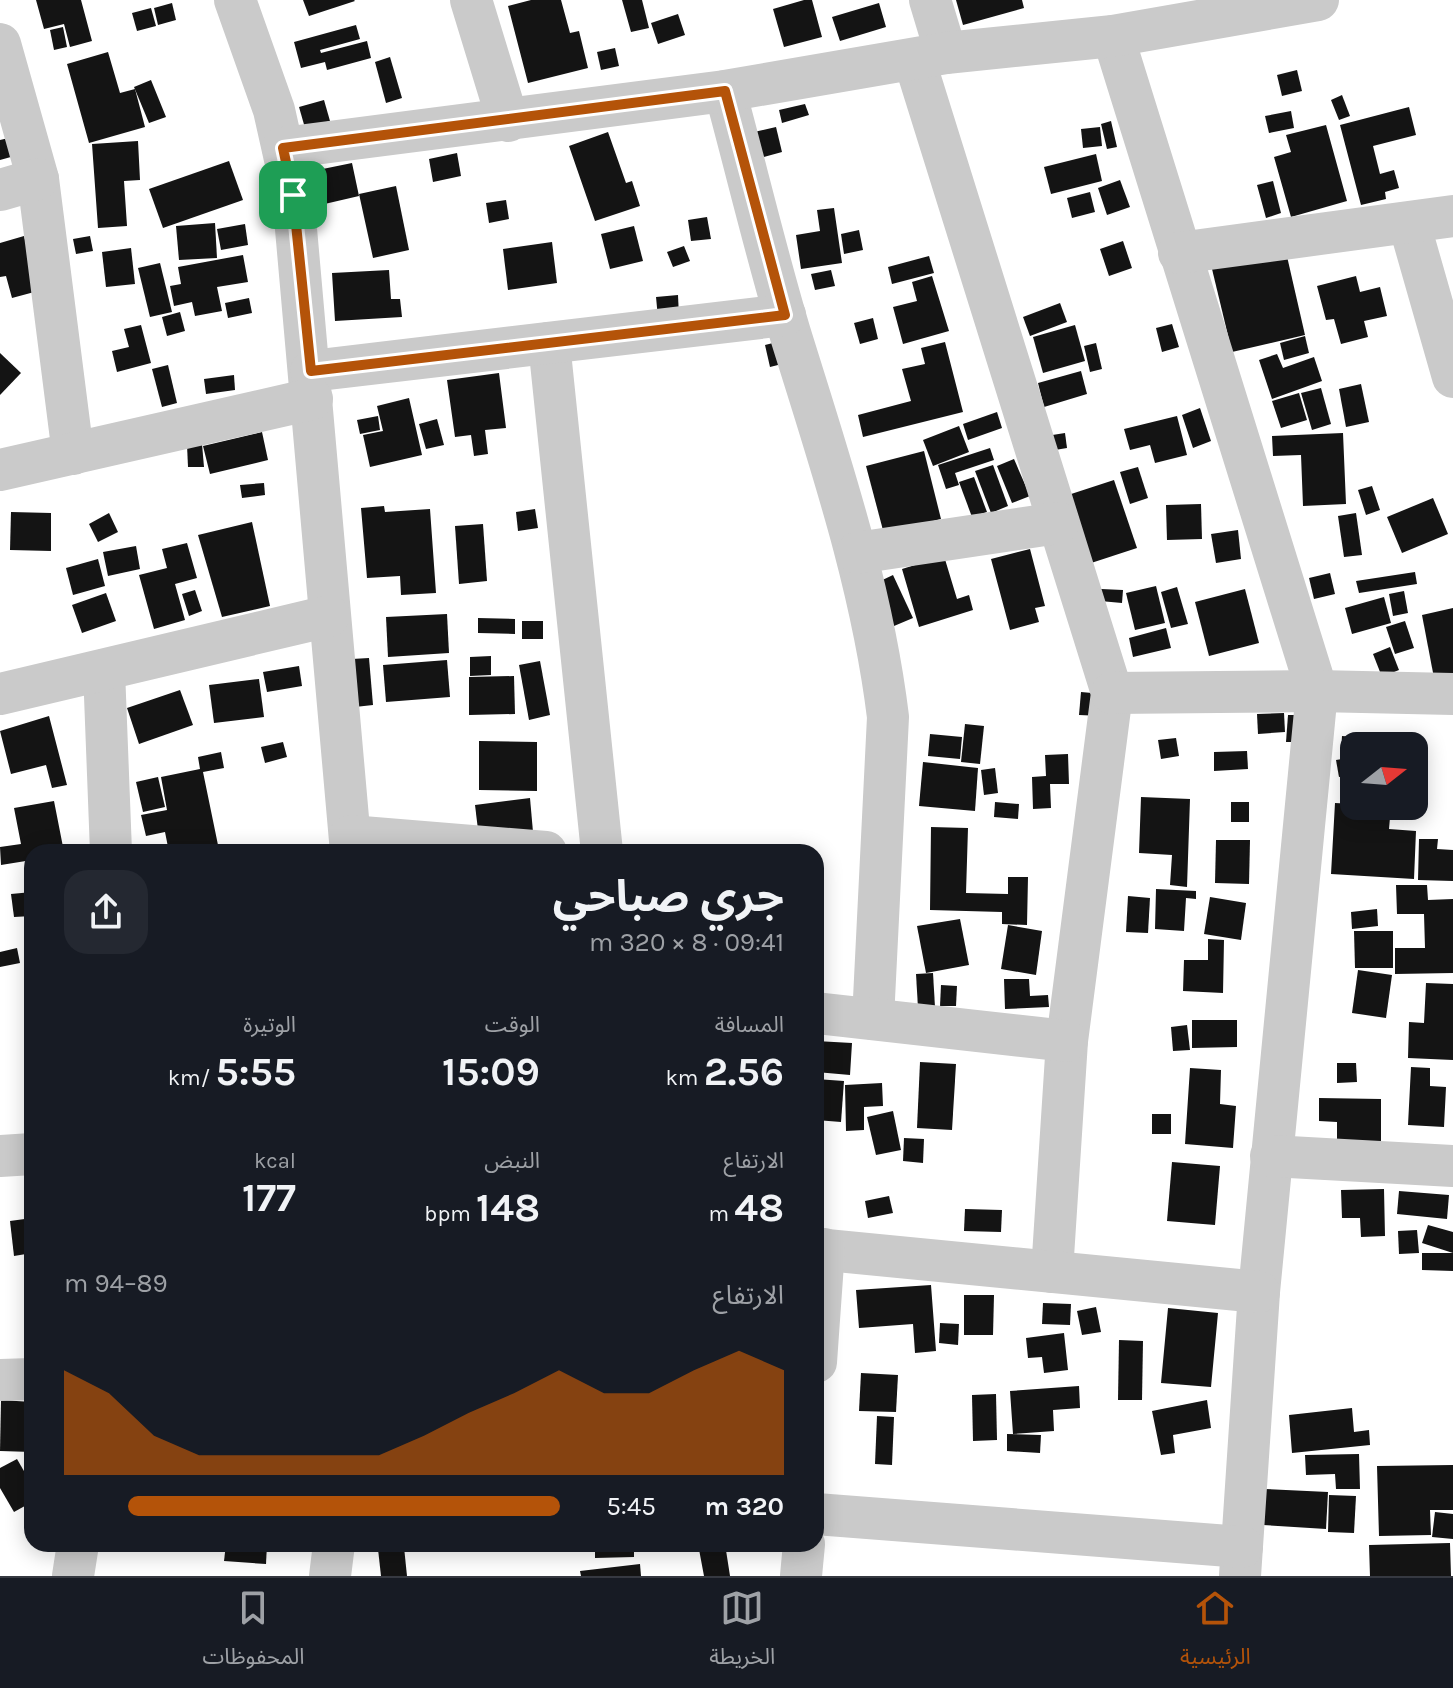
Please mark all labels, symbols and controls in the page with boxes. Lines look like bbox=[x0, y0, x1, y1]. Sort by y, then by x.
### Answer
pin bbox=[259, 161, 327, 229]
icon: arrive bbox=[271, 173, 315, 217]
north arrow bbox=[1340, 732, 1428, 820]
map controls bbox=[1340, 732, 1428, 820]
button: share bbox=[64, 870, 148, 954]
text: جري صباحي bbox=[553, 871, 784, 922]
text: 09:41 · 8 × 320 m bbox=[589, 927, 784, 958]
text: الوتيرة bbox=[243, 1012, 296, 1038]
text: الوقت bbox=[485, 1012, 540, 1038]
text: المسافة bbox=[715, 1012, 784, 1038]
text: 5:55 bbox=[215, 1048, 296, 1095]
text: 15:09 bbox=[442, 1048, 540, 1095]
text: 2.56 bbox=[704, 1048, 784, 1095]
text: /km bbox=[168, 1065, 215, 1091]
text: km bbox=[665, 1065, 704, 1091]
text: kcal bbox=[254, 1148, 296, 1174]
text: النبض bbox=[484, 1148, 540, 1174]
text: الارتفاع bbox=[724, 1148, 784, 1174]
text: 177 bbox=[242, 1174, 296, 1221]
text: 148 bbox=[476, 1184, 540, 1231]
text: 48 bbox=[734, 1184, 784, 1231]
text: bpm bbox=[424, 1201, 476, 1227]
text: m bbox=[709, 1201, 734, 1227]
text: 89–94 m bbox=[64, 1268, 167, 1299]
text: الارتفاع bbox=[713, 1280, 784, 1311]
text: 5:45 bbox=[606, 1491, 656, 1522]
text: 320 m bbox=[704, 1491, 784, 1522]
tab: المحفوظات bbox=[202, 1586, 305, 1680]
tab: الخريطة bbox=[709, 1586, 775, 1680]
tab: الرئيسية bbox=[1180, 1586, 1251, 1680]

